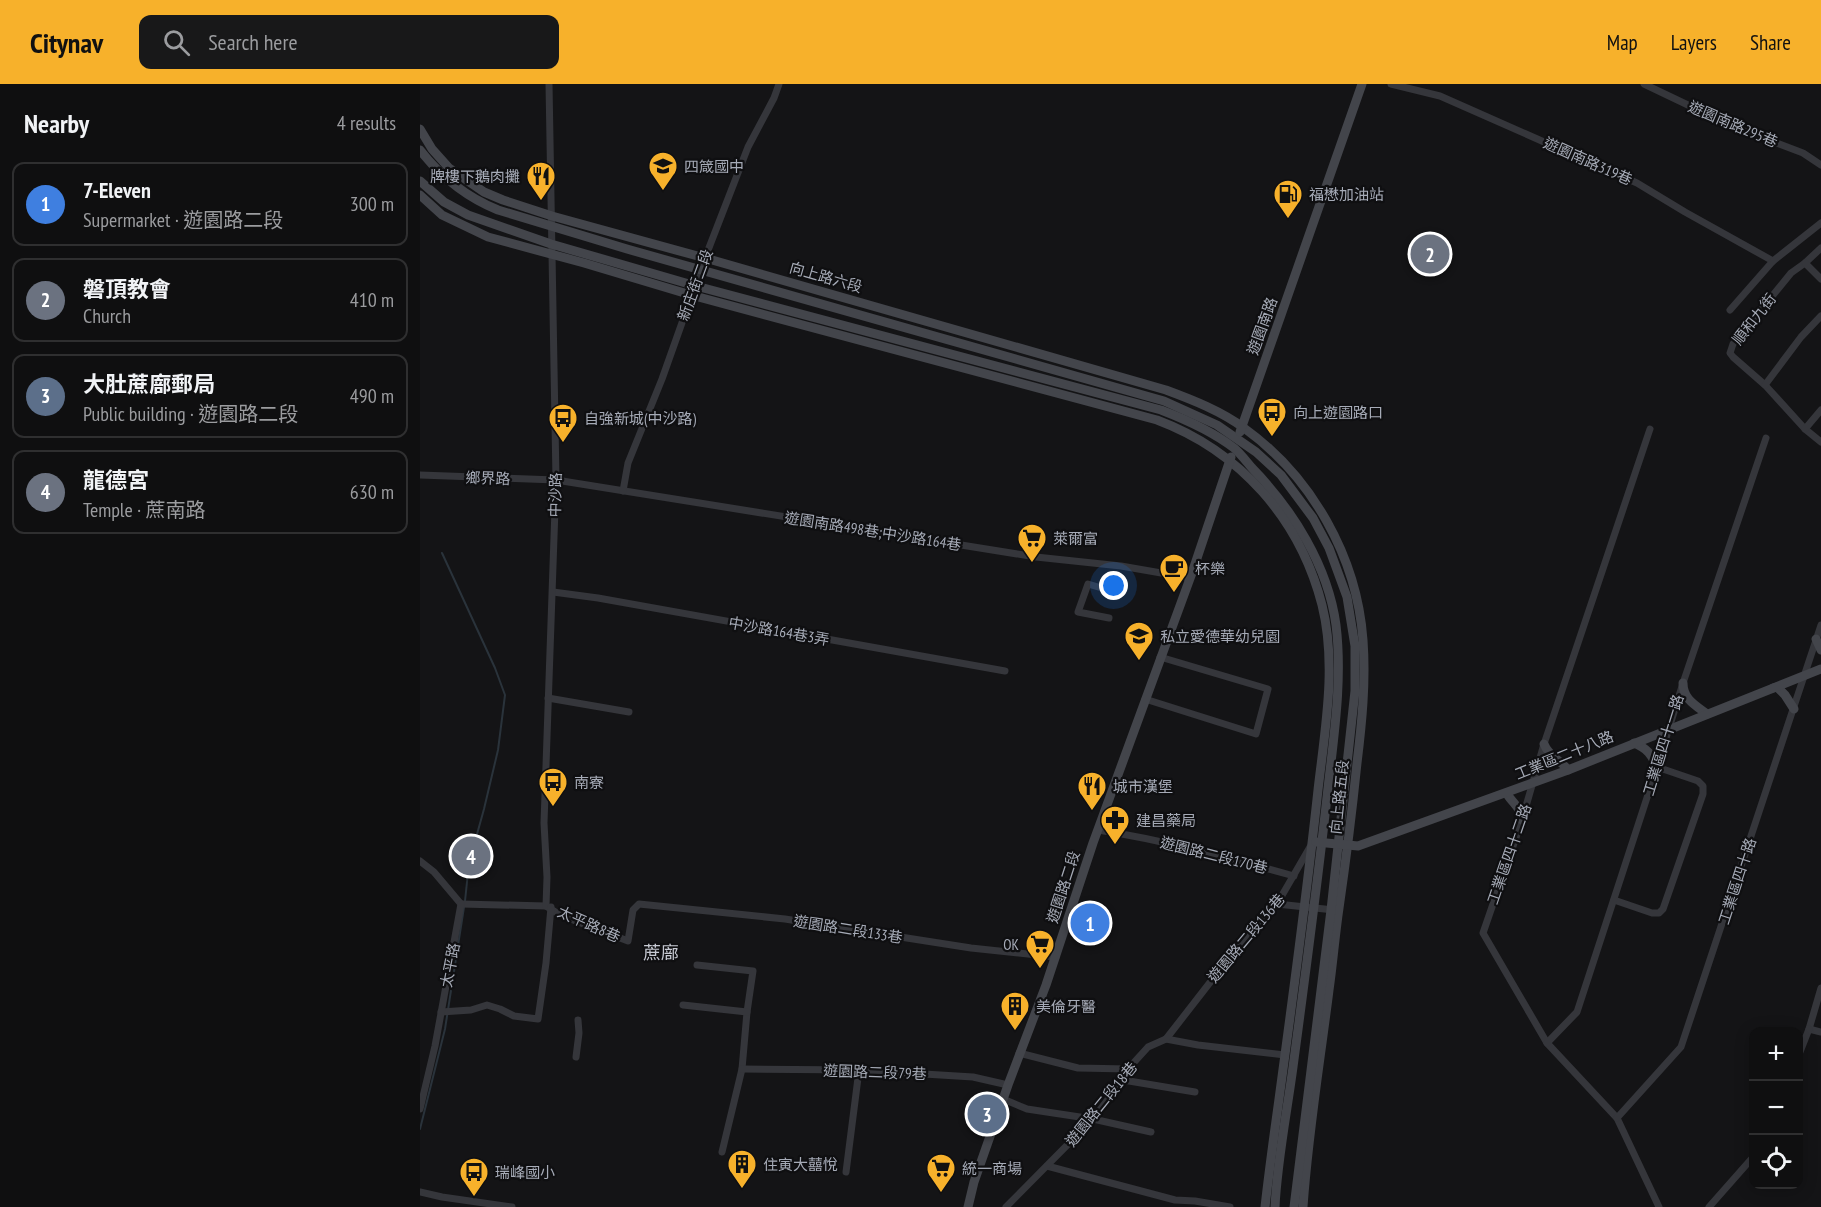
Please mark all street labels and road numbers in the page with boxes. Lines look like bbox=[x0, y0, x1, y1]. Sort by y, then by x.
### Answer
street label: 遊園南路295巷 bbox=[1685, 97, 1781, 151]
street label: 遊園南路319巷 bbox=[1541, 133, 1635, 189]
street label: 新庄街二段 bbox=[673, 247, 717, 323]
street label: 向上路六段 bbox=[787, 258, 865, 296]
street label: 順和九街 bbox=[1728, 290, 1780, 348]
street label: 遊園南路 bbox=[1243, 295, 1281, 357]
street label: 鄉界路 bbox=[465, 468, 511, 488]
street label: 中沙路 bbox=[545, 472, 565, 518]
street label: 遊園南路498巷;中沙路164巷 bbox=[783, 508, 963, 554]
street label: 中沙路164巷3弄 bbox=[727, 613, 831, 649]
street label: 工業區四十一路 bbox=[1639, 692, 1687, 798]
street label: 工業區二十八路 bbox=[1512, 727, 1616, 783]
street label: 向上路五段 bbox=[1326, 759, 1352, 835]
street label: 工業區四十二路 bbox=[1483, 801, 1535, 907]
street label: 遊園路二段170巷 bbox=[1158, 832, 1270, 878]
street label: 工業區四十路 bbox=[1714, 835, 1760, 927]
street label: 遊園路二段 bbox=[1042, 848, 1084, 926]
street label: 遊園路二段136巷 bbox=[1203, 890, 1289, 986]
street label: 太平路8巷 bbox=[555, 902, 623, 946]
street label: 遊園路二段133巷 bbox=[792, 911, 904, 947]
street label: 太平路 bbox=[436, 941, 464, 989]
street label: 遊園路二段18巷 bbox=[1061, 1058, 1141, 1150]
street label: 遊園路二段79巷 bbox=[823, 1061, 927, 1083]

